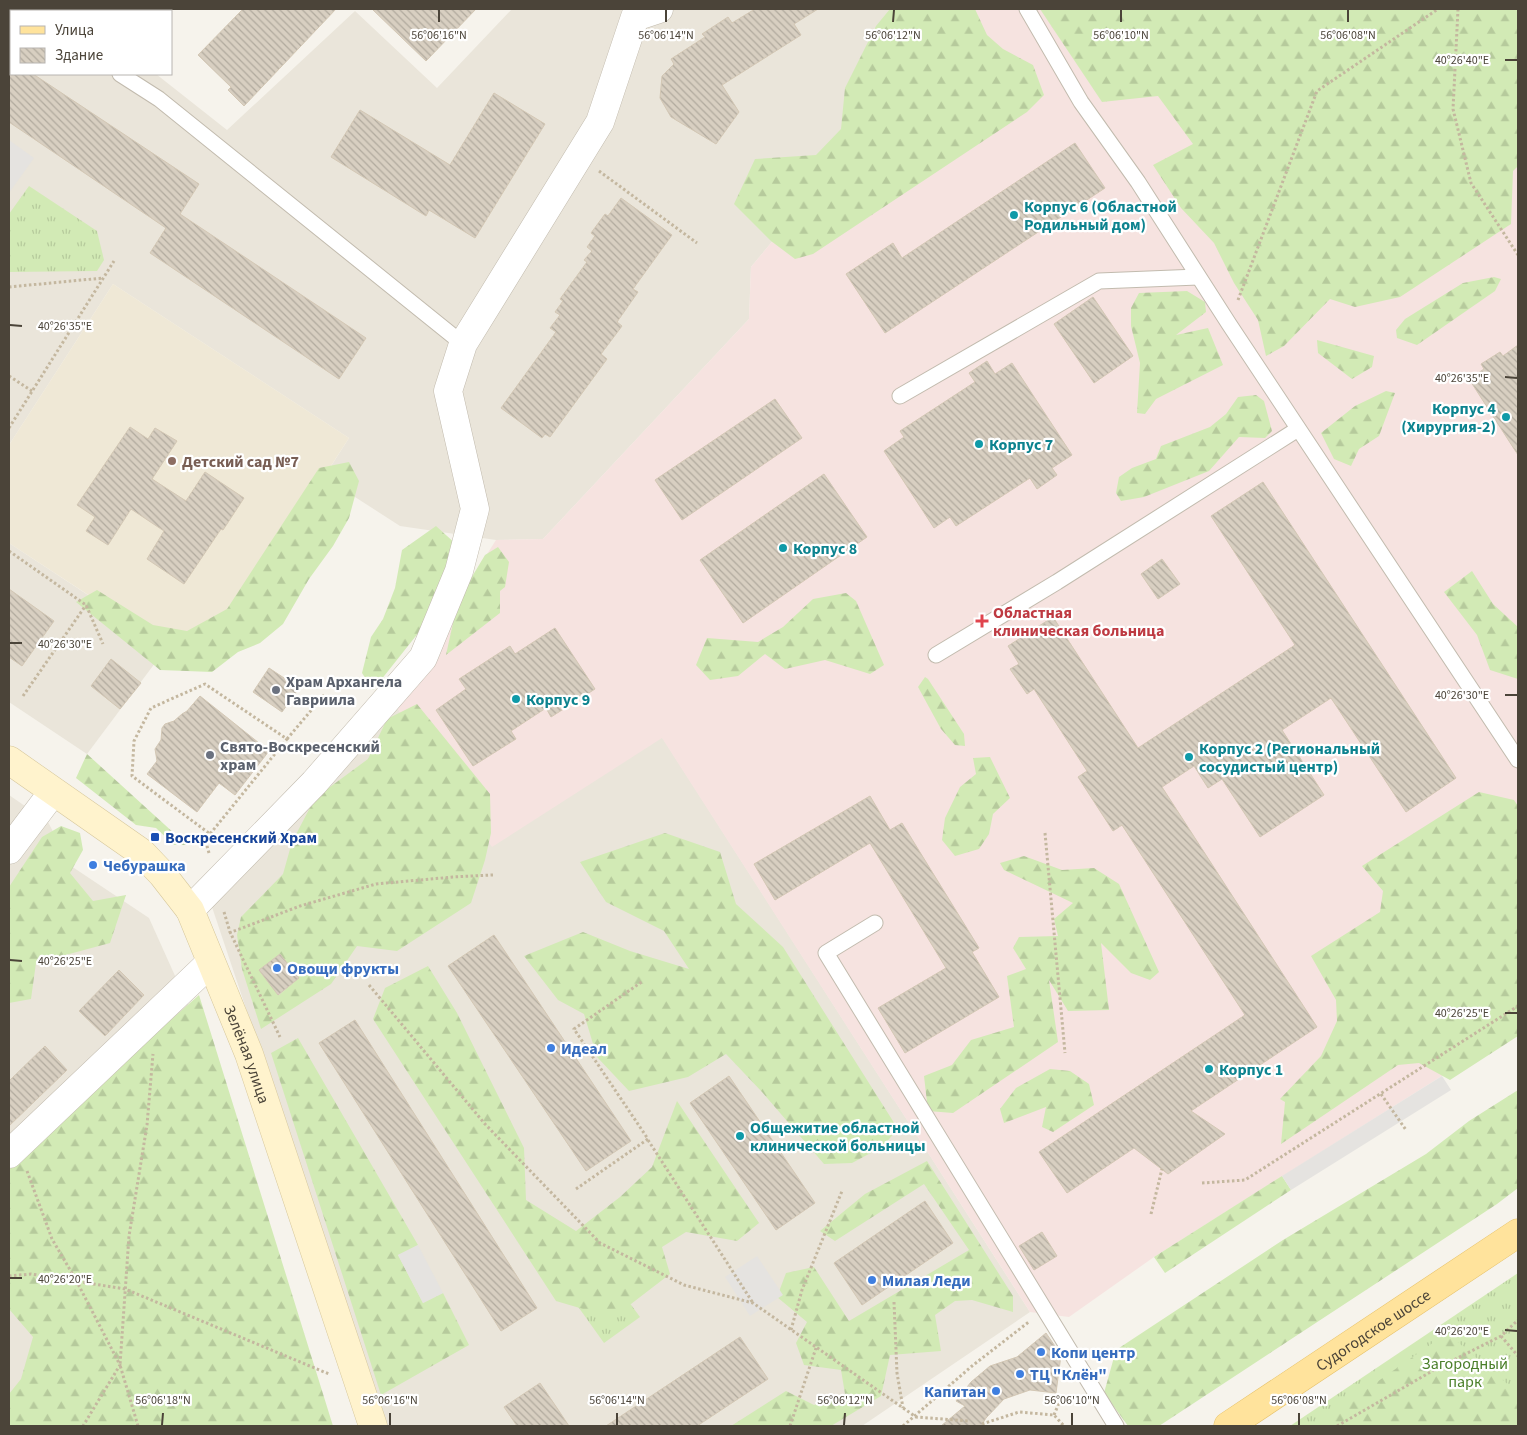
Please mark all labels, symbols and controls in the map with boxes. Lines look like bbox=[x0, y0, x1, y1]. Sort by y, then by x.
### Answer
legend bbox=[10, 10, 172, 75]
text: Улица bbox=[55, 20, 94, 41]
text: 56°06'16"N bbox=[411, 27, 467, 44]
text: 56°06'14"N bbox=[638, 27, 694, 44]
text: 56°06'12"N bbox=[865, 27, 921, 44]
text: 56°06'10"N bbox=[1093, 27, 1149, 44]
text: 56°06'08"N bbox=[1320, 27, 1376, 44]
text: Здание bbox=[55, 45, 103, 66]
text: 40°26'40"E bbox=[1435, 52, 1489, 69]
place label: Корпус 6 (Областной Родильный дом) bbox=[1024, 196, 1177, 236]
marker: Корпус 6 (Областной Родильный дом) bbox=[1008, 209, 1020, 221]
text: 40°26'35"E bbox=[38, 318, 92, 335]
text: 40°26'35"E bbox=[1435, 370, 1489, 387]
place label: Корпус 4 (Хирургия-2) bbox=[1401, 398, 1497, 438]
marker: Корпус 4 (Хирургия-2) bbox=[1500, 411, 1512, 423]
place label: Корпус 7 bbox=[989, 434, 1053, 456]
marker: Корпус 7 bbox=[973, 438, 985, 450]
place label: Детский сад №7 bbox=[182, 451, 299, 473]
marker: Детский сад №7 bbox=[166, 455, 178, 467]
place label: Корпус 8 bbox=[793, 538, 857, 560]
marker: Корпус 8 bbox=[777, 542, 789, 554]
place label: Областная клиническая больница bbox=[993, 602, 1164, 642]
marker: Областная клиническая больница bbox=[975, 614, 989, 628]
text: 40°26'30"E bbox=[38, 636, 92, 653]
place label: Храм Архангела Гавриила bbox=[286, 671, 402, 711]
marker: Храм Архангела Гавриила bbox=[270, 684, 282, 696]
text: 40°26'30"E bbox=[1435, 687, 1489, 704]
place label: Корпус 9 bbox=[526, 689, 590, 711]
marker: Корпус 9 bbox=[510, 693, 522, 705]
place label: Свято-Воскресенский храм bbox=[220, 736, 380, 776]
place label: Корпус 2 (Региональный сосудистый центр) bbox=[1199, 738, 1380, 778]
marker: Свято-Воскресенский храм bbox=[204, 749, 216, 761]
marker: Корпус 2 (Региональный сосудистый центр) bbox=[1183, 751, 1195, 763]
place label: Воскресенский Храм bbox=[165, 827, 317, 849]
marker: Воскресенский Храм bbox=[149, 831, 161, 843]
place label: Чебурашка bbox=[103, 855, 186, 877]
marker: Чебурашка bbox=[87, 859, 99, 871]
text: 40°26'25"E bbox=[38, 953, 92, 970]
place label: Овощи фрукты bbox=[287, 958, 399, 980]
marker: Овощи фрукты bbox=[271, 962, 283, 974]
street label: Зелёная улица bbox=[218, 1002, 275, 1106]
text: 40°26'25"E bbox=[1435, 1005, 1489, 1022]
place label: Идеал bbox=[561, 1038, 607, 1060]
marker: Идеал bbox=[545, 1042, 557, 1054]
place label: Корпус 1 bbox=[1219, 1059, 1283, 1081]
marker: Корпус 1 bbox=[1203, 1063, 1215, 1075]
place label: Общежитие областной клинической больницы bbox=[750, 1117, 926, 1157]
marker: Общежитие областной клинической больницы bbox=[734, 1130, 746, 1142]
place label: Милая Леди bbox=[882, 1270, 971, 1292]
text: 40°26'20"E bbox=[38, 1271, 92, 1288]
marker: Милая Леди bbox=[866, 1274, 878, 1286]
street label: Судогодское шоссе bbox=[1312, 1284, 1435, 1377]
text: 40°26'20"E bbox=[1435, 1323, 1489, 1340]
place label: Копи центр bbox=[1051, 1342, 1135, 1364]
marker: Копи центр bbox=[1035, 1346, 1047, 1358]
park label: Загородный парк bbox=[1422, 1353, 1508, 1393]
place label: ТЦ "Клён" bbox=[1030, 1364, 1107, 1386]
marker: ТЦ "Клён" bbox=[1014, 1368, 1026, 1380]
place label: Капитан bbox=[924, 1381, 986, 1403]
marker: Капитан bbox=[990, 1385, 1002, 1397]
text: 56°06'18"N bbox=[135, 1392, 191, 1409]
text: 56°06'16"N bbox=[362, 1392, 418, 1409]
text: 56°06'14"N bbox=[589, 1392, 645, 1409]
text: 56°06'12"N bbox=[817, 1392, 873, 1409]
text: 56°06'10"N bbox=[1044, 1392, 1100, 1409]
text: 56°06'08"N bbox=[1271, 1392, 1327, 1409]

